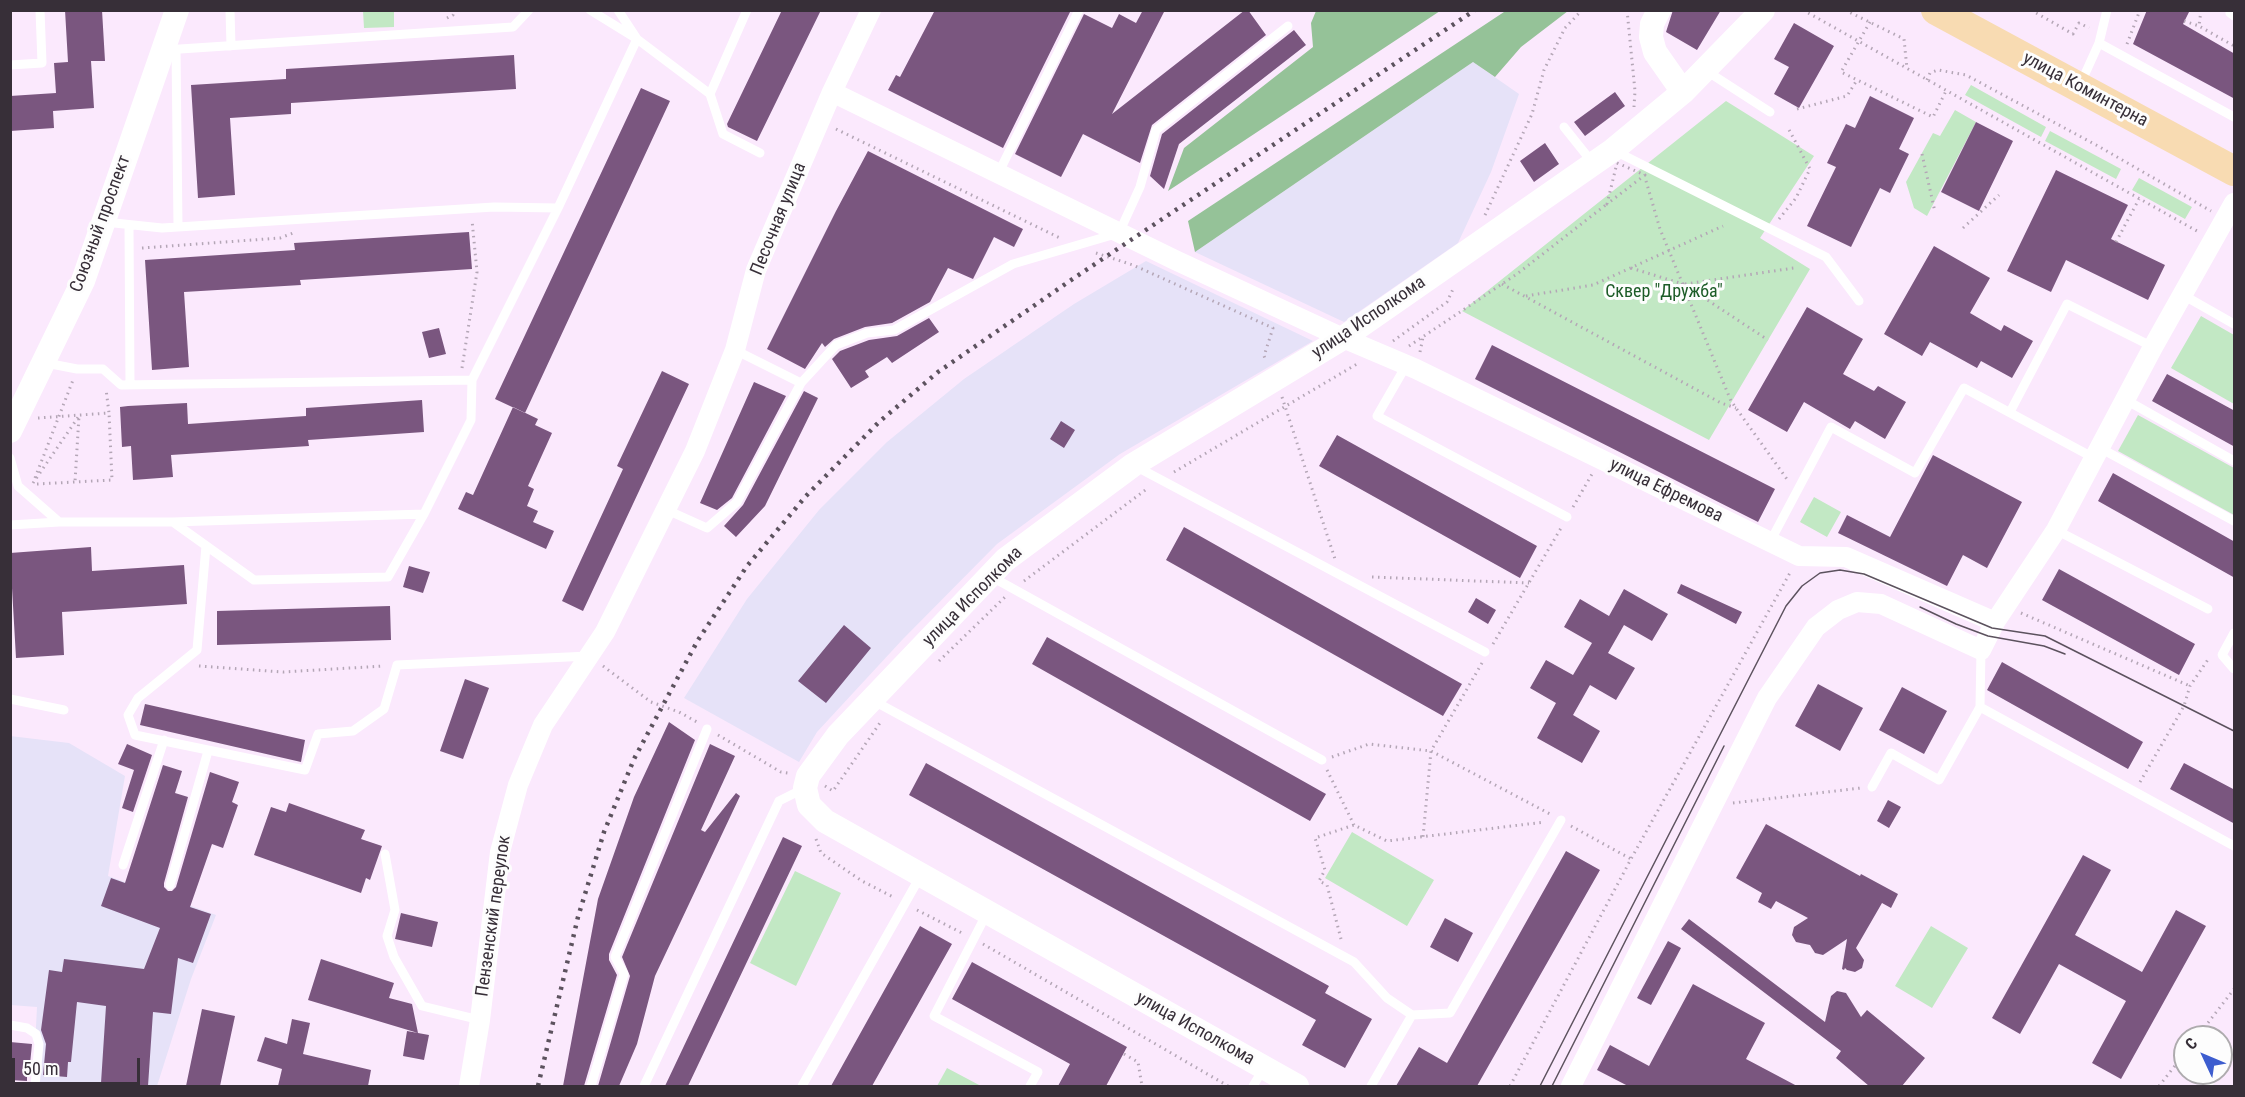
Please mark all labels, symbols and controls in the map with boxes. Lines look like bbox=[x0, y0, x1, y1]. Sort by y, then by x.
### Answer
street label: улица Коминтерна bbox=[2019, 48, 2151, 132]
street label: Союзный проспект bbox=[66, 153, 136, 295]
street label: Песочная улица bbox=[747, 159, 811, 279]
street label: улица Исполкома bbox=[1308, 272, 1430, 364]
park label: Сквер "Дружба" bbox=[1605, 281, 1723, 303]
street label: улица Ефремова bbox=[1606, 454, 1726, 528]
street label: улица Исполкома bbox=[919, 543, 1027, 651]
street label: Пензенский переулок bbox=[472, 834, 516, 998]
street label: улица Исполкома bbox=[1132, 988, 1258, 1070]
north arrow bbox=[2173, 1025, 2233, 1085]
text: С bbox=[2181, 1034, 2201, 1053]
scale bar bbox=[15, 1046, 142, 1084]
text: 50 m bbox=[23, 1058, 58, 1079]

